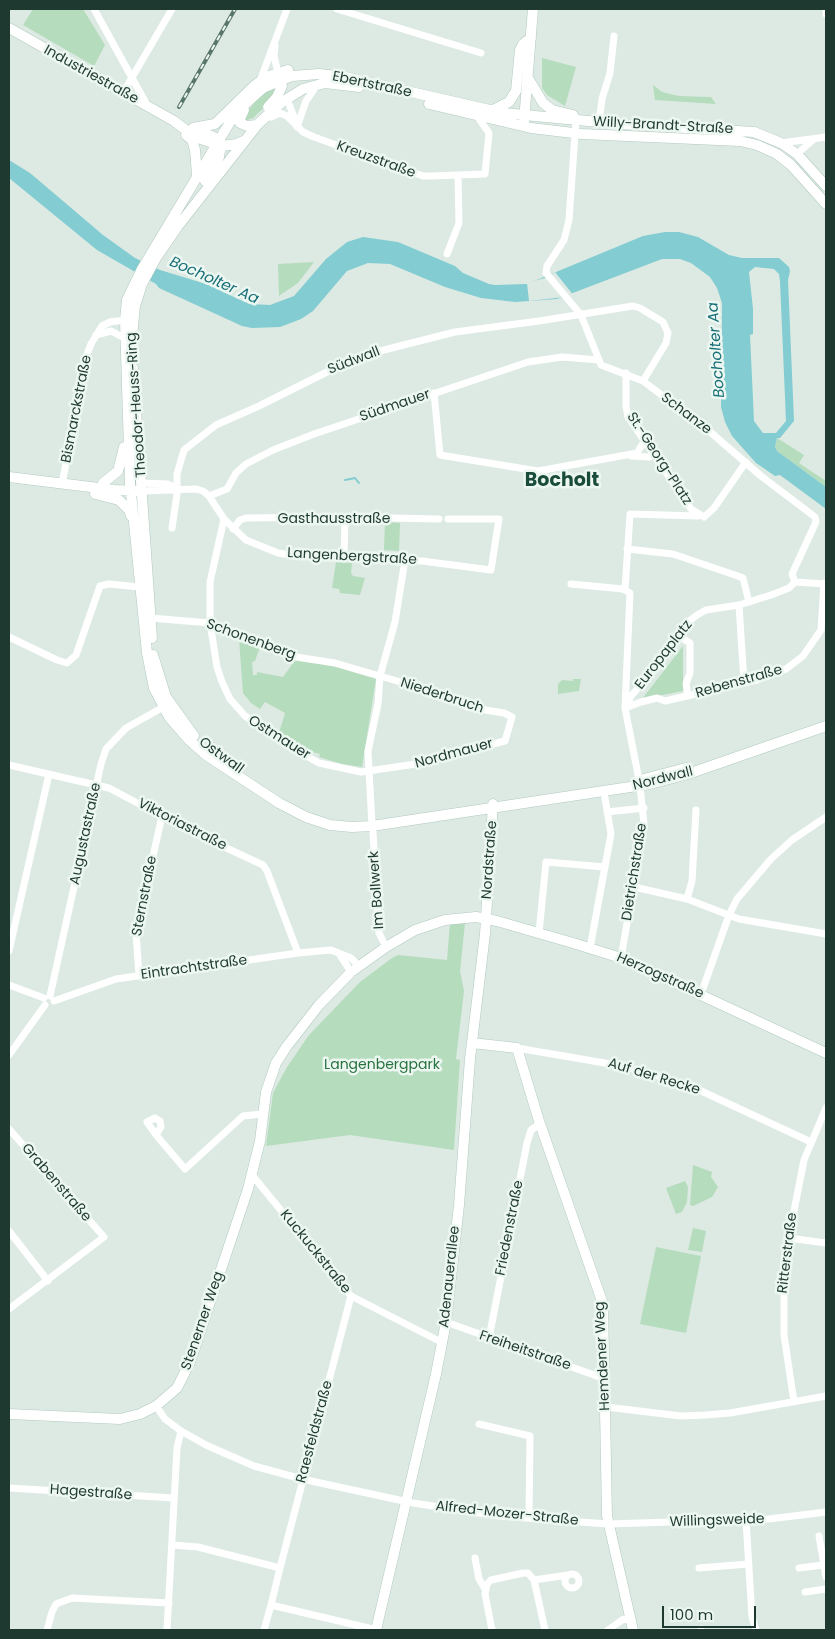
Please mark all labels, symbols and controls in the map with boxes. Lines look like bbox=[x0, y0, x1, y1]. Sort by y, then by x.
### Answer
street label: Industriestraße bbox=[41, 42, 141, 108]
street label: Ebertstraße bbox=[331, 68, 413, 102]
street label: Willy-Brandt-Straße bbox=[593, 114, 733, 138]
street label: Kreuzstraße bbox=[334, 138, 418, 182]
water label: Bocholter Aa bbox=[167, 253, 261, 309]
water label: Bocholter Aa bbox=[705, 302, 729, 398]
street label: Theodor-Heuss-Ring bbox=[124, 332, 150, 478]
street label: Südwall bbox=[326, 343, 382, 379]
street label: Bismarckstraße bbox=[58, 354, 96, 464]
street label: Südmauer bbox=[358, 386, 432, 426]
street label: Schanze bbox=[657, 389, 715, 439]
street label: St.-Georg-Platz bbox=[623, 409, 695, 509]
district label: Bocholt bbox=[525, 470, 599, 492]
street label: Gasthausstraße bbox=[278, 511, 390, 527]
street label: Langenbergstraße bbox=[287, 545, 417, 569]
street label: Schonenberg bbox=[204, 616, 298, 664]
street label: Europaplatz bbox=[632, 617, 696, 693]
street label: Rebenstraße bbox=[694, 662, 784, 702]
street label: Niederbruch bbox=[398, 675, 486, 717]
street label: Ostmauer bbox=[245, 712, 313, 764]
street label: Ostwall bbox=[195, 734, 247, 778]
street label: Nordmauer bbox=[413, 736, 495, 772]
street label: Nordwall bbox=[631, 763, 695, 795]
street label: Augustastraße bbox=[67, 781, 105, 887]
street label: Viktoriastraße bbox=[135, 795, 229, 855]
street label: Nordstraße bbox=[479, 820, 501, 900]
street label: Dietrichstraße bbox=[619, 822, 651, 922]
street label: Im Bollwerk bbox=[366, 850, 388, 930]
street label: Sternstraße bbox=[129, 854, 161, 938]
street label: Herzogstraße bbox=[614, 949, 706, 1003]
street label: Eintrachtstraße bbox=[140, 952, 248, 984]
street label: Auf der Recke bbox=[606, 1055, 702, 1099]
park label: Langenbergpark bbox=[324, 1057, 440, 1073]
street label: Grabenstraße bbox=[18, 1141, 94, 1225]
street label: Friedenstraße bbox=[493, 1179, 527, 1277]
street label: Kuckuckstraße bbox=[276, 1207, 354, 1297]
street label: Ritterstraße bbox=[775, 1212, 801, 1294]
street label: Adenauerallee bbox=[436, 1225, 464, 1329]
street label: Stenerner Weg bbox=[178, 1269, 228, 1373]
street label: Hemdener Weg bbox=[592, 1301, 614, 1411]
street label: Freiheitstraße bbox=[477, 1327, 573, 1375]
street label: Raesfeldstraße bbox=[293, 1379, 337, 1485]
street label: Hagestraße bbox=[49, 1482, 133, 1504]
street label: Alfred-Mozer-Straße bbox=[435, 1498, 579, 1530]
street label: Willingsweide bbox=[669, 1511, 765, 1531]
scale bar bbox=[665, 1596, 759, 1628]
text: 100 m bbox=[670, 1604, 713, 1625]

